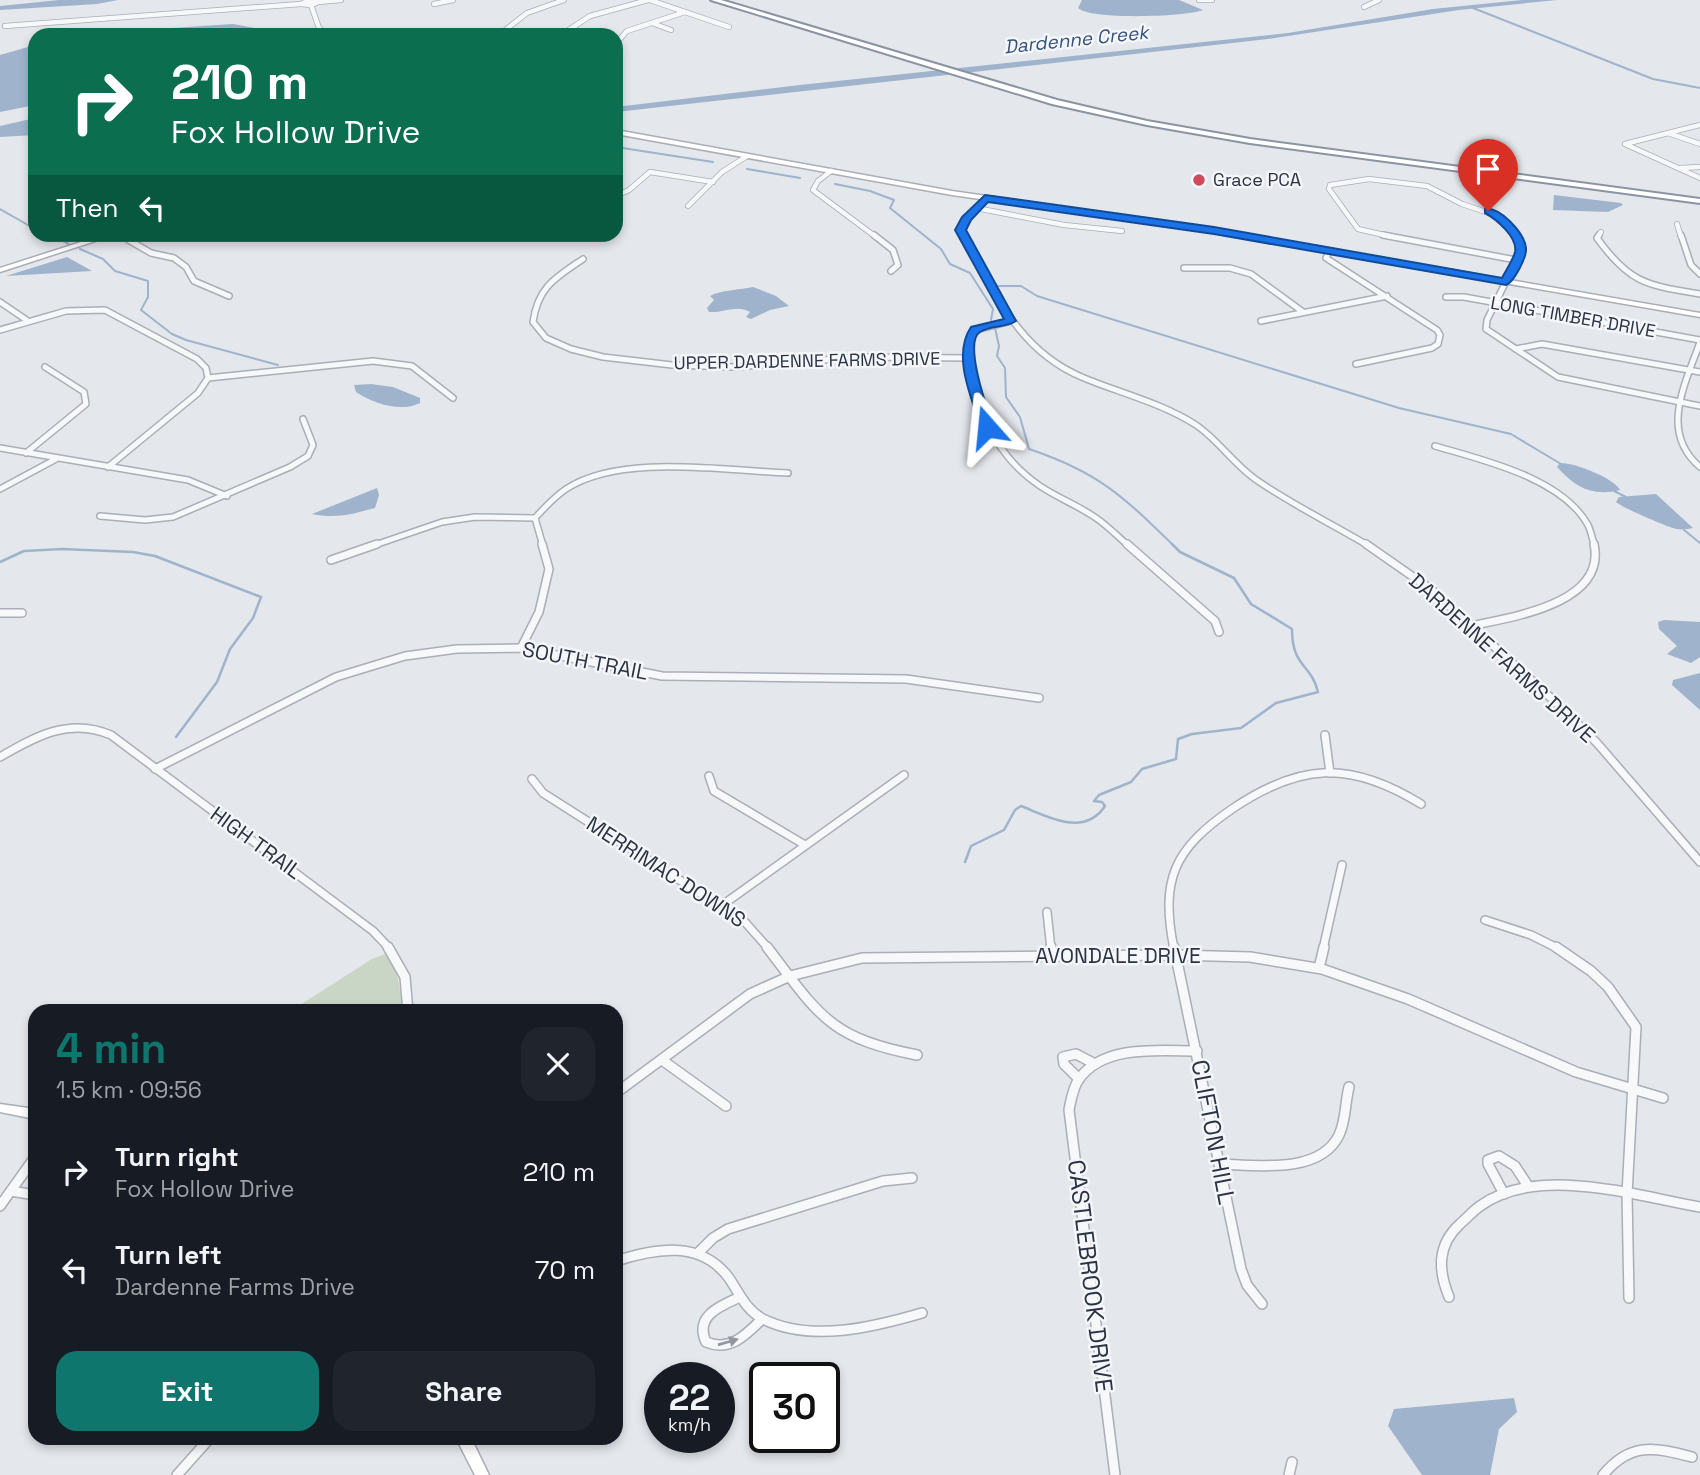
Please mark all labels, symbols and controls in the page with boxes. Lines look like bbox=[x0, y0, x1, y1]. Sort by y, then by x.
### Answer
water label: Dardenne Creek bbox=[1003, 19, 1152, 60]
text: 210 m bbox=[171, 51, 308, 113]
icon: right bbox=[56, 56, 147, 147]
text: Fox Hollow Drive bbox=[171, 112, 420, 152]
pin bbox=[1458, 139, 1518, 211]
icon: arrive bbox=[1469, 150, 1507, 188]
place label: Grace PCA bbox=[1213, 168, 1301, 191]
marker: Grace PCA bbox=[1191, 172, 1207, 188]
icon: left bbox=[133, 189, 171, 227]
text: Then bbox=[56, 191, 119, 225]
street label: LONG TIMBER DRIVE bbox=[1489, 291, 1657, 342]
street label: UPPER DARDENNE FARMS DRIVE bbox=[673, 347, 941, 374]
position arrow bbox=[950, 390, 1024, 464]
street label: DARDENNE FARMS DRIVE bbox=[1404, 567, 1601, 748]
street label: SOUTH TRAIL bbox=[520, 635, 650, 686]
street label: HIGH TRAIL bbox=[205, 800, 307, 885]
street label: MERRIMAC DOWNS bbox=[581, 810, 751, 933]
street label: AVONDALE DRIVE bbox=[1035, 942, 1201, 969]
text: 4 min bbox=[56, 1022, 166, 1075]
button: close bbox=[521, 1027, 595, 1101]
street label: CLIFTON HILL bbox=[1184, 1057, 1243, 1207]
text: 1.5 km · 09:56 bbox=[56, 1075, 202, 1105]
text: Turn right bbox=[115, 1140, 239, 1174]
icon: right bbox=[56, 1153, 94, 1191]
text: 210 m bbox=[523, 1155, 595, 1189]
street label: CASTLEBROOK DRIVE bbox=[1061, 1158, 1120, 1394]
text: Fox Hollow Drive bbox=[115, 1174, 294, 1204]
text: Turn left bbox=[115, 1238, 222, 1272]
icon: left bbox=[56, 1251, 94, 1289]
text: 70 m bbox=[535, 1253, 595, 1287]
text: Dardenne Farms Drive bbox=[115, 1272, 355, 1302]
one-way arrow bbox=[717, 1337, 738, 1347]
button: Exit bbox=[56, 1351, 319, 1431]
button: Share bbox=[333, 1351, 595, 1431]
speed limit sign: 30 bbox=[749, 1362, 840, 1453]
text: 22 bbox=[669, 1376, 710, 1420]
text: km/h bbox=[668, 1413, 711, 1436]

